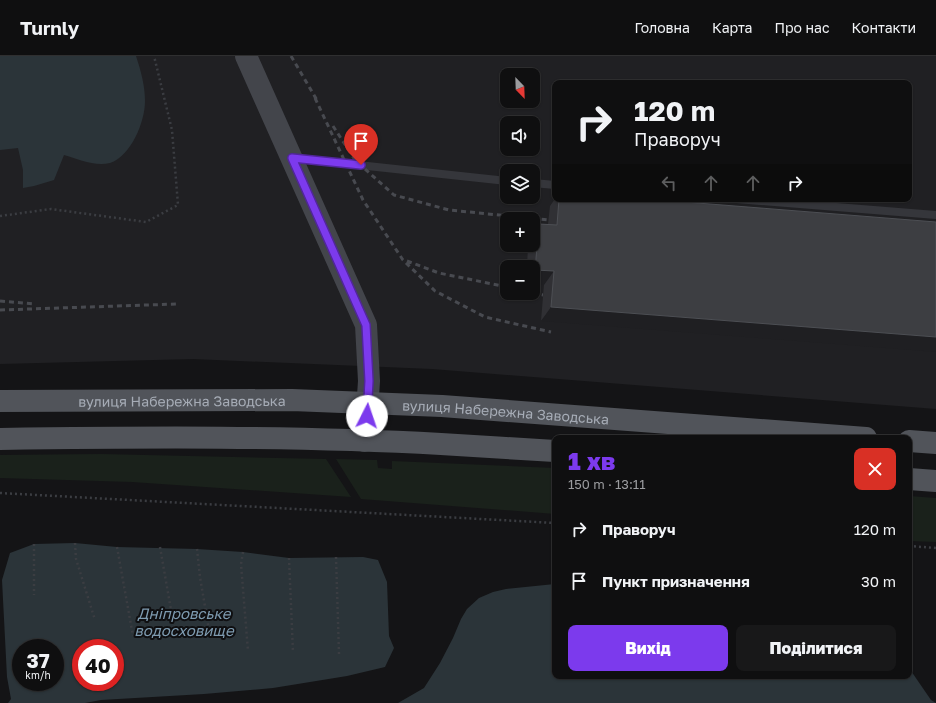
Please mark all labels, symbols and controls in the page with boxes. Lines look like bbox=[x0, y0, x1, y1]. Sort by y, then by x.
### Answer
text: Turnly bbox=[20, 16, 79, 39]
text: Головна bbox=[634, 19, 690, 36]
text: Карта bbox=[712, 19, 753, 36]
text: Про нас bbox=[775, 19, 830, 36]
text: Контакти bbox=[852, 19, 916, 36]
north arrow bbox=[500, 68, 540, 108]
map controls bbox=[500, 68, 540, 300]
text: 120 m bbox=[634, 94, 715, 127]
icon: right bbox=[568, 96, 620, 148]
button: sound bbox=[500, 116, 540, 156]
pin bbox=[344, 124, 378, 165]
text: Праворуч bbox=[634, 128, 721, 150]
icon: arrive bbox=[350, 130, 372, 152]
button: layers bbox=[500, 164, 540, 204]
icon: left bbox=[658, 172, 680, 194]
icon: ahead bbox=[700, 172, 722, 194]
icon: ahead bbox=[742, 172, 764, 194]
icon: right bbox=[784, 172, 806, 194]
button: + bbox=[500, 212, 540, 252]
button: − bbox=[500, 260, 540, 300]
street label: вулиця Набережна Заводська bbox=[78, 392, 286, 409]
position arrow bbox=[346, 395, 388, 437]
street label: вулиця Набережна Заводська bbox=[402, 396, 610, 427]
text: 1 хв bbox=[568, 446, 615, 475]
button: close bbox=[854, 448, 896, 490]
text: 150 m · 13:11 bbox=[568, 476, 645, 492]
icon: right bbox=[568, 518, 590, 540]
text: Праворуч bbox=[602, 520, 676, 538]
text: 120 m bbox=[854, 520, 896, 538]
icon: arrive bbox=[568, 570, 590, 592]
text: Пункт призначення bbox=[602, 572, 750, 590]
text: 30 m bbox=[861, 572, 896, 590]
water label: Дніпровське водосховище bbox=[134, 604, 235, 639]
button: Вихід bbox=[568, 625, 728, 671]
button: Поділитися bbox=[736, 625, 896, 671]
speed limit sign: 40 bbox=[72, 639, 124, 691]
text: 37 bbox=[26, 648, 50, 672]
text: km/h bbox=[25, 669, 51, 681]

